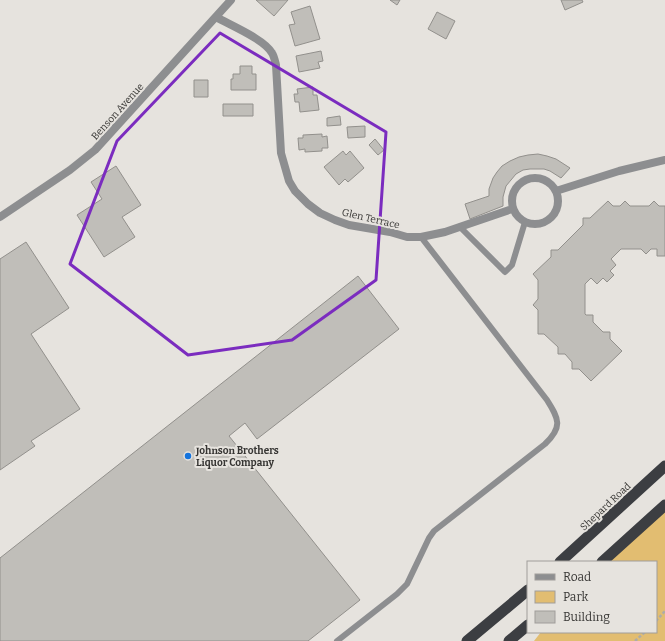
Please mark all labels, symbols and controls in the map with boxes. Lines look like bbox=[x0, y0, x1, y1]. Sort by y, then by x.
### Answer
street label: Benson Avenue bbox=[89, 81, 146, 142]
street label: Glen Terrace bbox=[341, 206, 401, 231]
place label: Johnson Brothers Liquor Company bbox=[195, 445, 279, 469]
marker: Johnson Brothers Liquor Company bbox=[183, 451, 193, 461]
street label: Shepard Road bbox=[578, 480, 634, 533]
legend bbox=[527, 561, 657, 633]
text: Road bbox=[563, 570, 591, 584]
text: Park bbox=[563, 590, 589, 604]
text: Building bbox=[563, 610, 610, 624]

